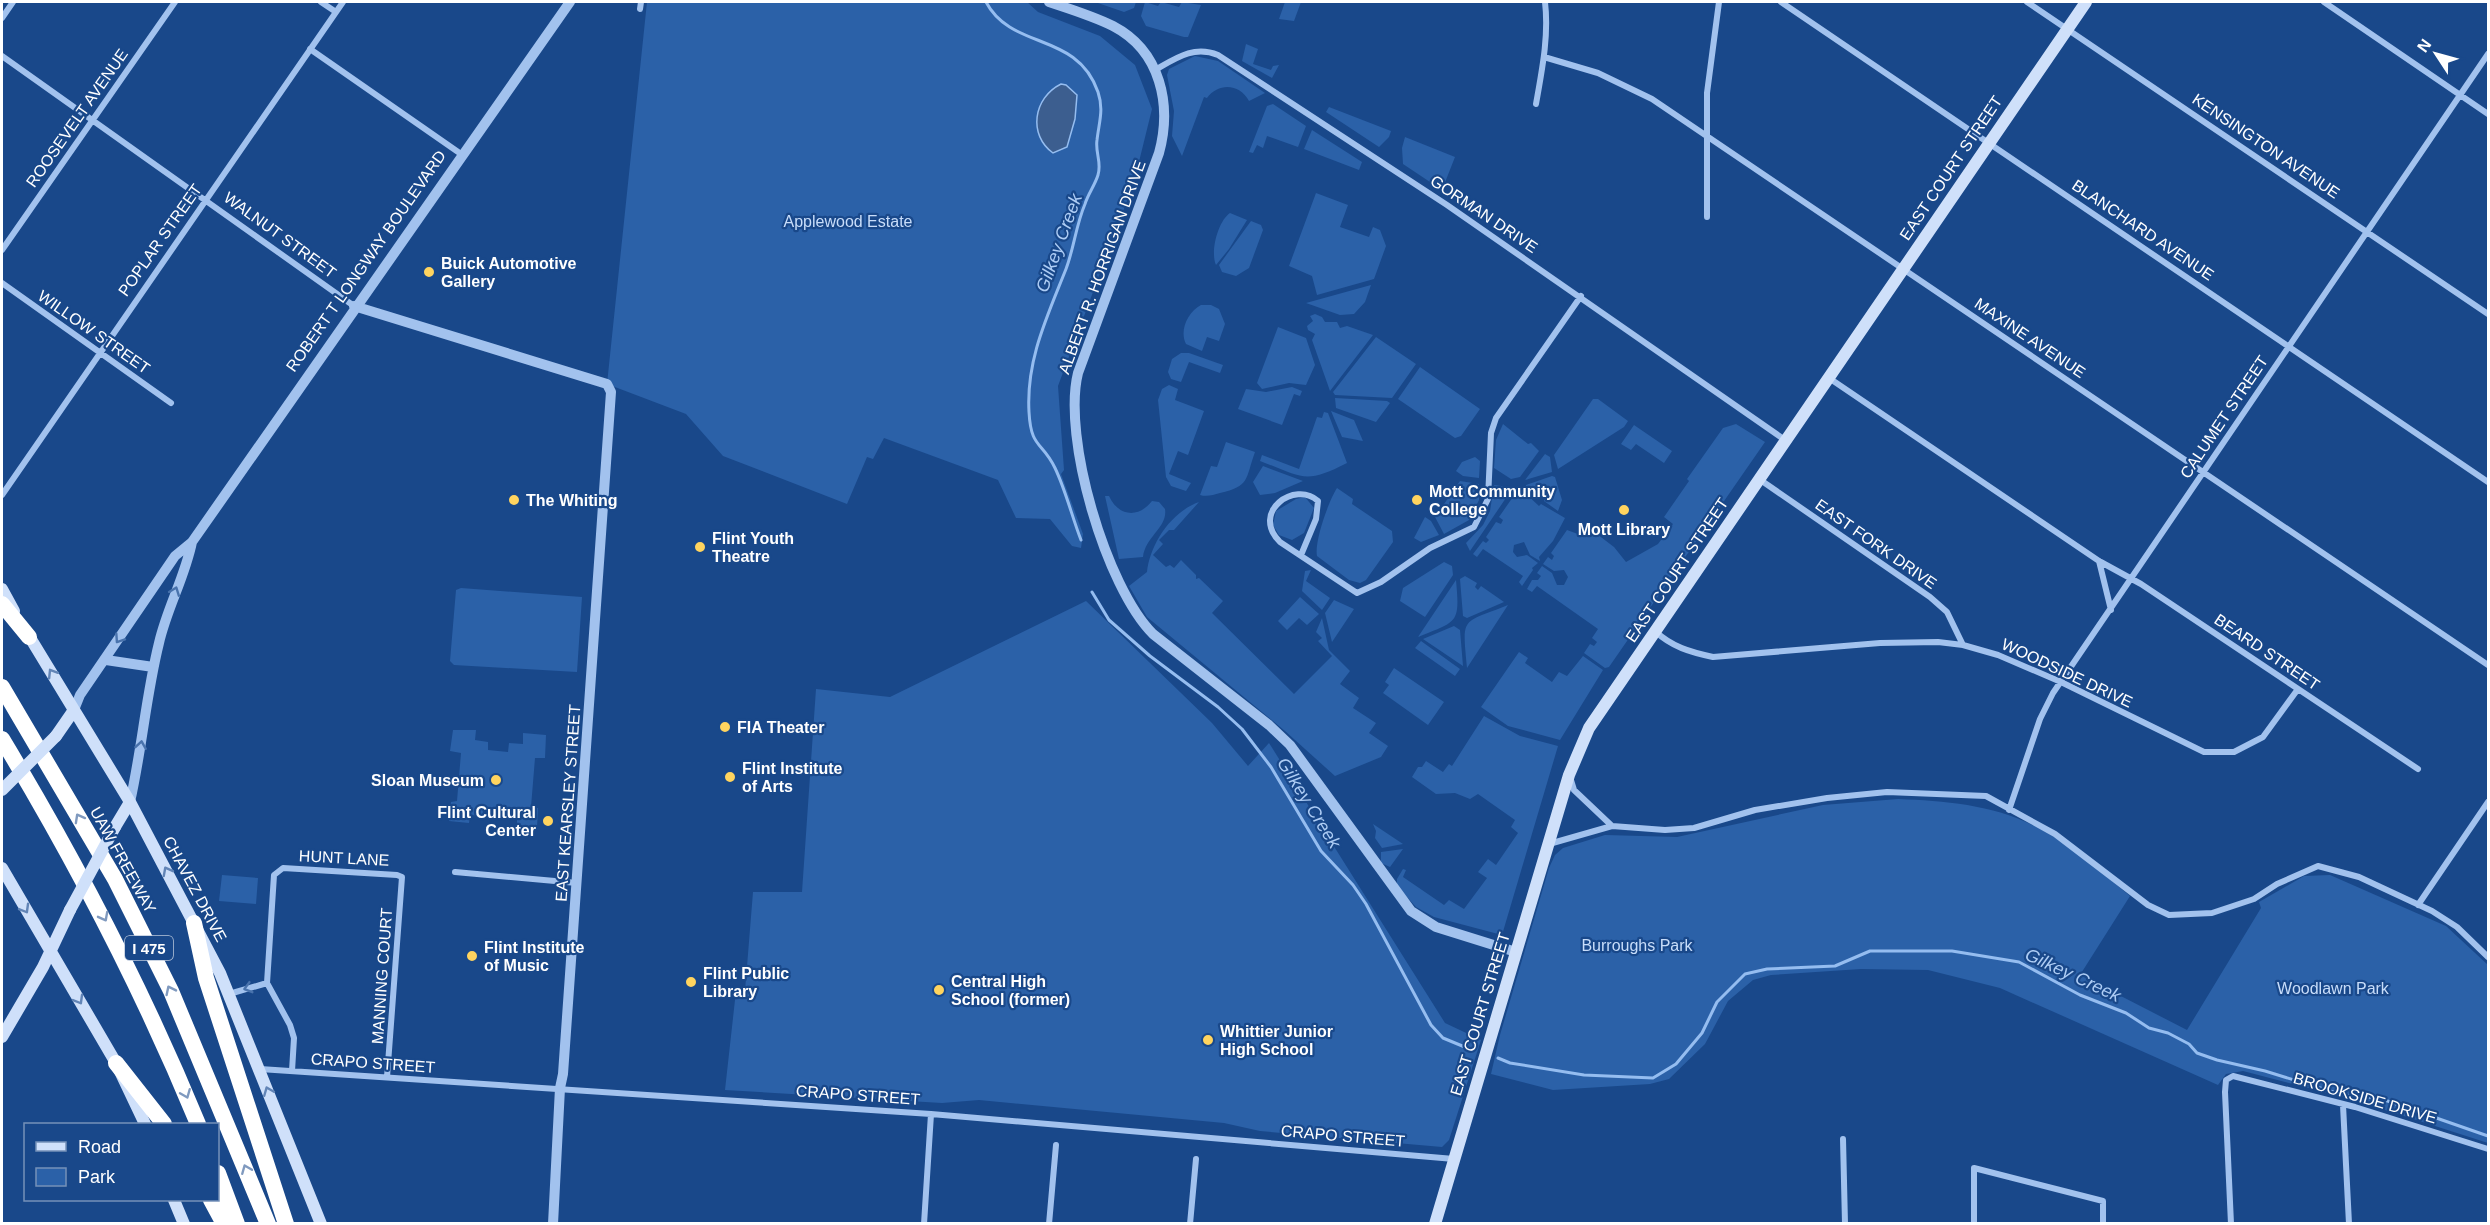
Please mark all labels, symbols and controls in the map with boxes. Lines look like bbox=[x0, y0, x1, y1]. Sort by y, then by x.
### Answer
north arrow bbox=[2406, 24, 2466, 84]
text: N bbox=[2414, 36, 2435, 55]
street label: ROOSEVELT AVENUE bbox=[23, 46, 131, 190]
street label: KENSINGTON AVENUE bbox=[2189, 90, 2343, 202]
street label: EAST COURT STREET bbox=[1896, 93, 2006, 243]
street label: ROBERT T LONGWAY BOULEVARD bbox=[283, 147, 449, 375]
street label: ALBERT R. HORRIGAN DRIVE bbox=[1055, 158, 1149, 376]
street label: GORMAN DRIVE bbox=[1427, 172, 1541, 256]
street label: BLANCHARD AVENUE bbox=[2069, 176, 2217, 284]
street label: POPLAR STREET bbox=[115, 181, 205, 299]
street label: WALNUT STREET bbox=[221, 189, 339, 281]
water label: Gilkey Creek bbox=[1032, 190, 1086, 295]
park label: Applewood Estate bbox=[784, 213, 913, 230]
place label: Buick Automotive Gallery bbox=[441, 255, 577, 290]
marker: Buick Automotive Gallery bbox=[422, 265, 436, 279]
street label: WILLOW STREET bbox=[35, 287, 153, 377]
street label: MAXINE AVENUE bbox=[1972, 295, 2088, 381]
street label: CALUMET STREET bbox=[2177, 352, 2271, 481]
place label: Mott Community College bbox=[1429, 483, 1555, 518]
place label: The Whiting bbox=[526, 492, 618, 509]
marker: The Whiting bbox=[507, 493, 521, 507]
marker: Mott Community College bbox=[1410, 493, 1424, 507]
street label: EAST COURT STREET bbox=[1622, 495, 1732, 645]
street label: EAST FORK DRIVE bbox=[1812, 496, 1940, 592]
marker: Mott Library bbox=[1617, 503, 1631, 517]
place label: Mott Library bbox=[1578, 521, 1670, 538]
place label: Flint Youth Theatre bbox=[712, 530, 794, 565]
marker: Flint Youth Theatre bbox=[693, 540, 707, 554]
one-way arrow bbox=[168, 586, 180, 597]
street label: BEARD STREET bbox=[2211, 611, 2323, 693]
one-way arrow bbox=[115, 633, 126, 644]
street label: WOODSIDE DRIVE bbox=[1999, 635, 2135, 711]
one-way arrow bbox=[47, 669, 59, 679]
street label: EAST KEARSLEY STREET bbox=[553, 704, 583, 902]
place label: FIA Theater bbox=[737, 719, 824, 736]
marker: FIA Theater bbox=[718, 720, 732, 734]
one-way arrow bbox=[134, 740, 146, 749]
water label: Gilkey Creek bbox=[1273, 754, 1345, 853]
place label: Flint Institute of Arts bbox=[742, 760, 843, 795]
marker: Flint Institute of Arts bbox=[723, 770, 737, 784]
place label: Sloan Museum bbox=[371, 772, 484, 789]
marker: Sloan Museum bbox=[489, 773, 503, 787]
street label: UAW FREEWAY bbox=[87, 804, 159, 916]
place label: Flint Cultural Center bbox=[437, 804, 536, 839]
one-way arrow bbox=[74, 814, 86, 824]
marker: Flint Cultural Center bbox=[541, 814, 555, 828]
street label: CHAVEZ DRIVE bbox=[160, 833, 230, 945]
street label: HUNT LANE bbox=[298, 847, 390, 869]
one-way arrow bbox=[163, 867, 174, 877]
one-way arrow bbox=[18, 903, 30, 913]
street label: MANNING COURT bbox=[369, 907, 395, 1045]
one-way arrow bbox=[97, 911, 108, 921]
street label: EAST COURT STREET bbox=[1447, 930, 1513, 1098]
road number: I 475 bbox=[125, 936, 173, 960]
park label: Burroughs Park bbox=[1581, 937, 1694, 954]
place label: Flint Institute of Music bbox=[484, 939, 585, 974]
water label: Gilkey Creek bbox=[2022, 944, 2125, 1006]
marker: Flint Institute of Music bbox=[465, 949, 479, 963]
place label: Flint Public Library bbox=[703, 965, 789, 1000]
place label: Central High School (former) bbox=[951, 973, 1070, 1008]
marker: Flint Public Library bbox=[684, 975, 698, 989]
park label: Woodlawn Park bbox=[2277, 980, 2390, 997]
one-way arrow bbox=[243, 981, 254, 993]
marker: Central High School (former) bbox=[932, 983, 946, 997]
one-way arrow bbox=[166, 985, 178, 996]
one-way arrow bbox=[72, 994, 83, 1005]
place label: Whittier Junior High School bbox=[1220, 1023, 1333, 1058]
marker: Whittier Junior High School bbox=[1201, 1033, 1215, 1047]
street label: CRAPO STREET bbox=[310, 1050, 436, 1076]
street label: BROOKSIDE DRIVE bbox=[2291, 1069, 2439, 1127]
street label: CRAPO STREET bbox=[795, 1082, 921, 1108]
one-way arrow bbox=[263, 1086, 275, 1097]
one-way arrow bbox=[179, 1088, 191, 1099]
street label: CRAPO STREET bbox=[1280, 1122, 1406, 1150]
legend bbox=[24, 1123, 219, 1201]
text: Road bbox=[78, 1137, 121, 1157]
one-way arrow bbox=[241, 1165, 253, 1176]
text: Park bbox=[78, 1167, 116, 1187]

